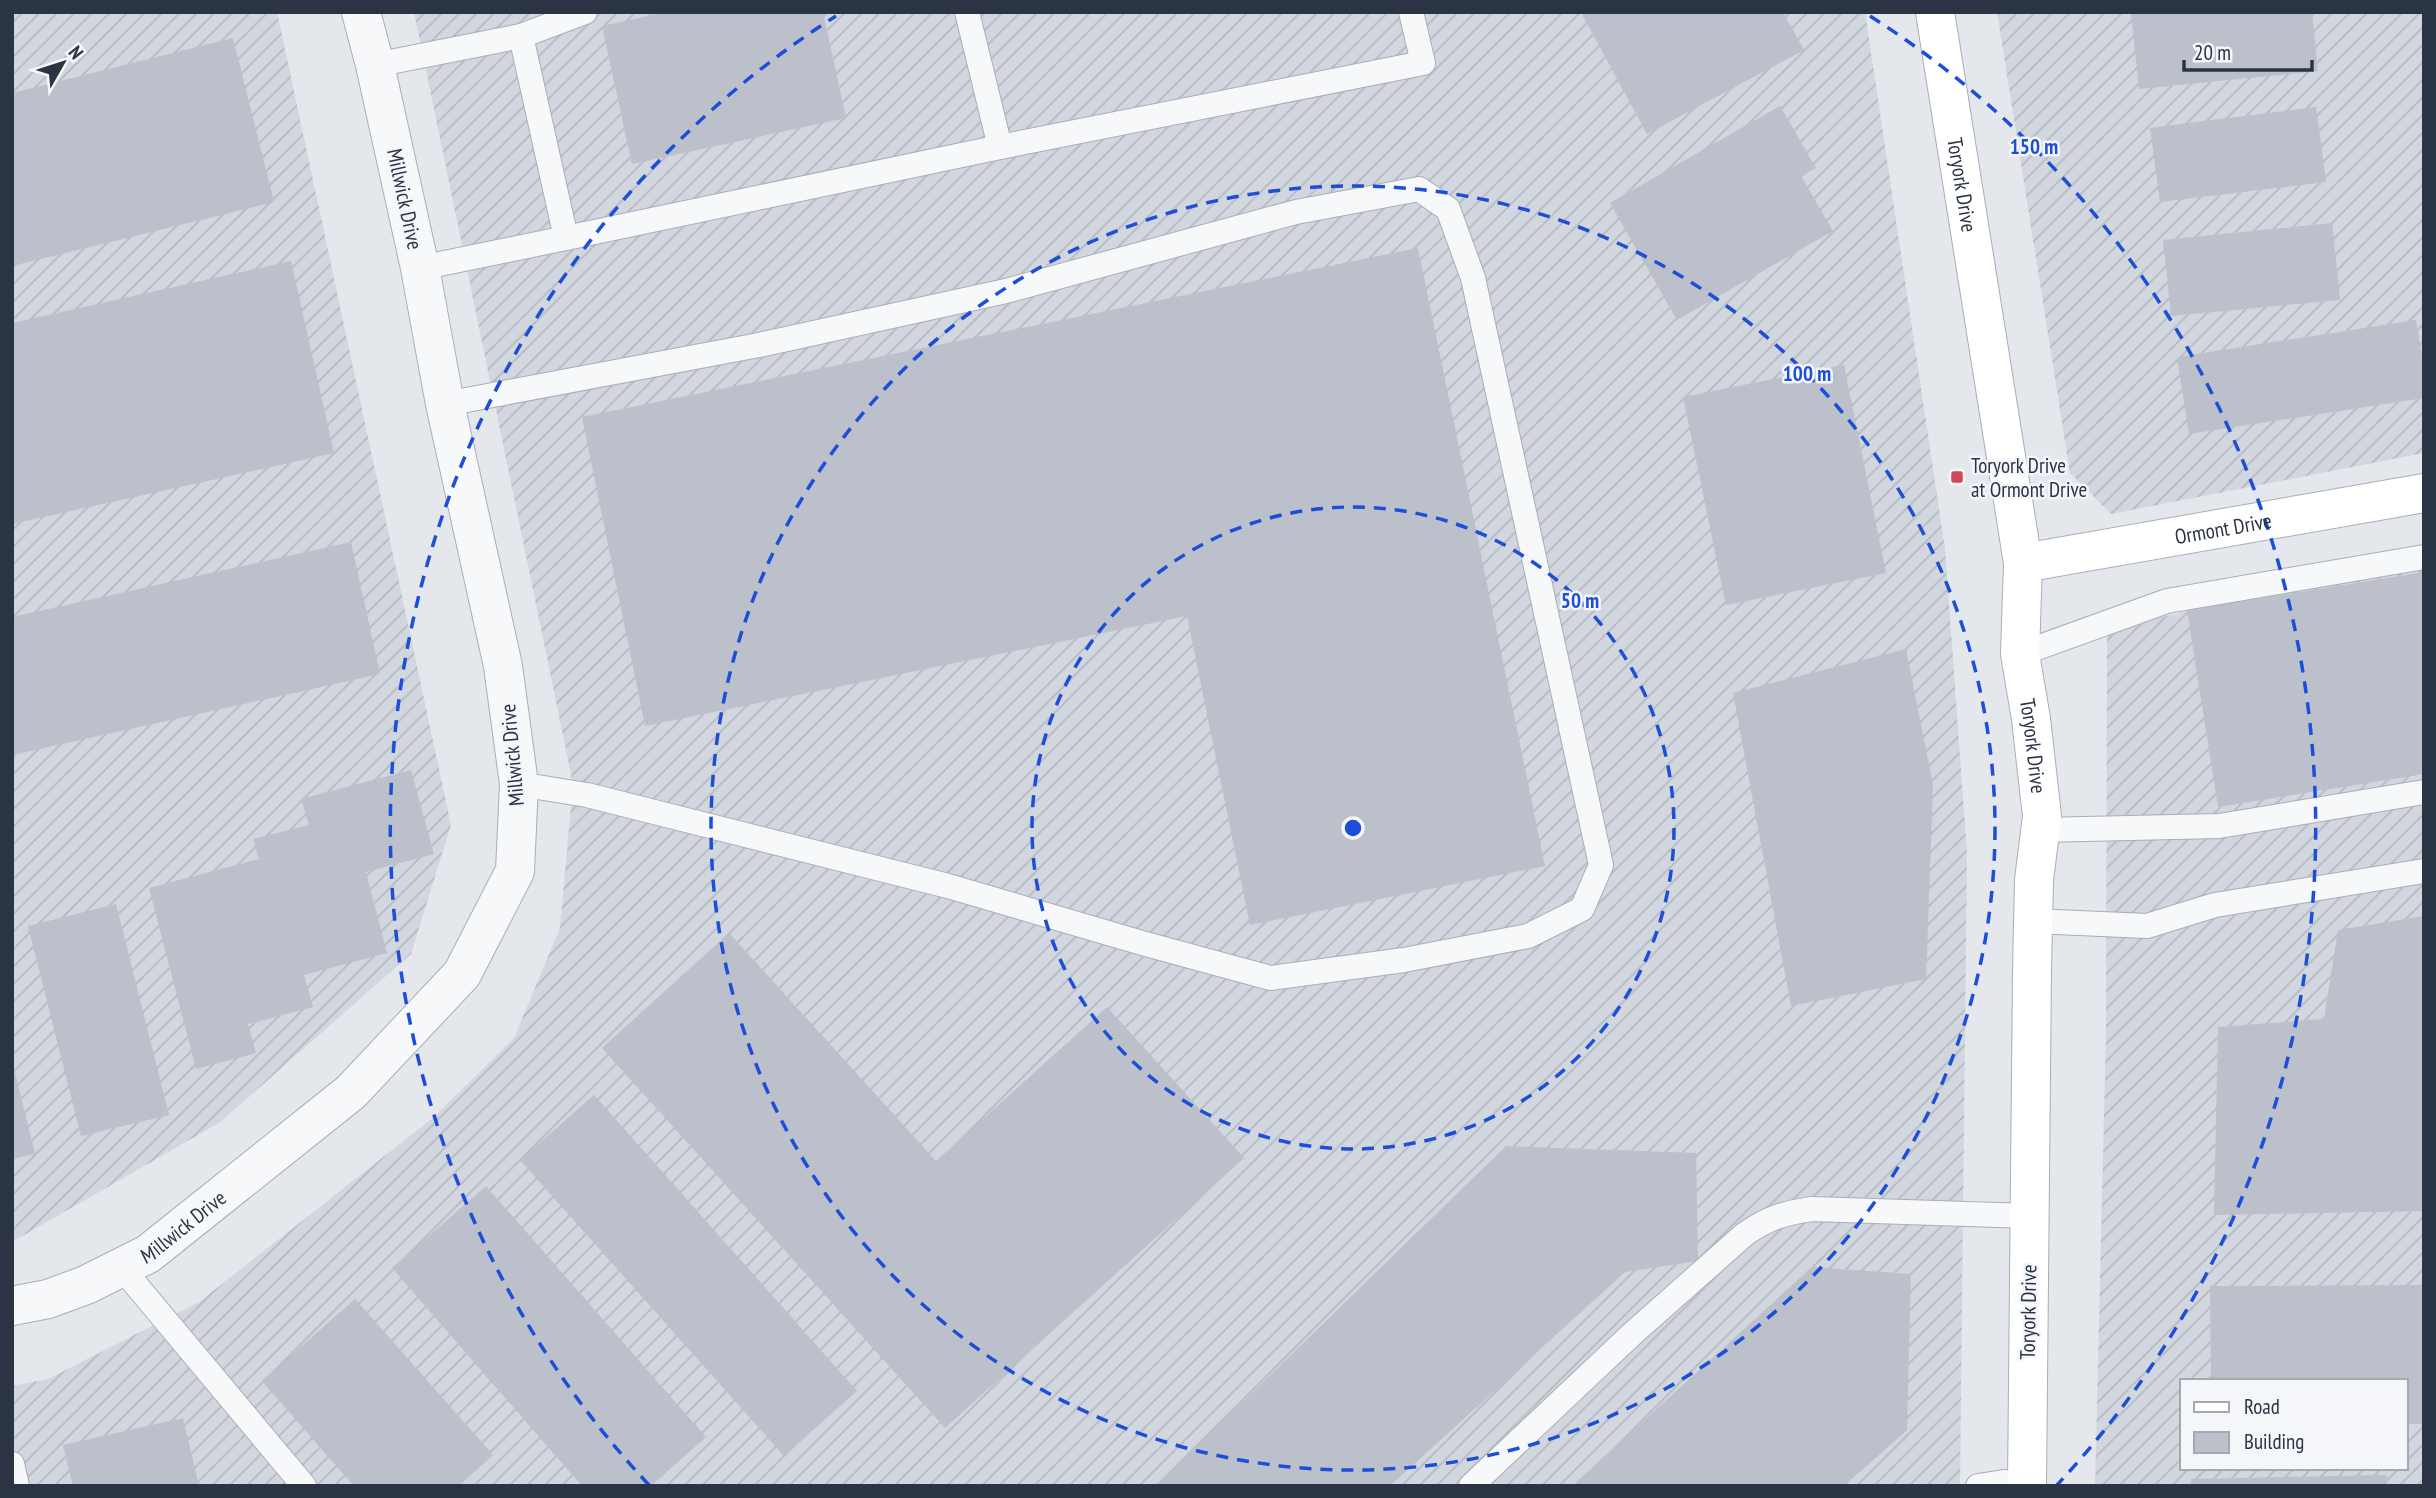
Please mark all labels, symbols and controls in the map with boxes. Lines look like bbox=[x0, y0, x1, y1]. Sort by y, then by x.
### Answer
north arrow bbox=[28, 28, 98, 98]
scale bar bbox=[2184, 28, 2312, 72]
text: 20 m bbox=[2194, 39, 2231, 66]
text: N bbox=[64, 41, 89, 64]
text: 150 m bbox=[2010, 133, 2058, 160]
street label: Toryork Drive bbox=[1942, 136, 1983, 234]
street label: Millwick Drive bbox=[381, 146, 429, 252]
text: 100 m bbox=[1783, 360, 1831, 387]
place label: Toryork Drive at Ormont Drive bbox=[1971, 452, 2087, 503]
marker: Toryork Drive at Ormont Drive bbox=[1949, 469, 1965, 485]
street label: Ormont Drive bbox=[2173, 506, 2273, 550]
text: 50 m bbox=[1561, 587, 1599, 614]
street label: Toryork Drive bbox=[2014, 697, 2053, 795]
street label: Millwick Drive bbox=[494, 703, 530, 807]
centre of rings bbox=[1341, 816, 1365, 840]
street label: Millwick Drive bbox=[136, 1184, 231, 1269]
street label: Toryork Drive bbox=[2014, 1264, 2042, 1360]
legend bbox=[2180, 1379, 2408, 1470]
text: Road bbox=[2244, 1393, 2280, 1420]
text: Building bbox=[2244, 1428, 2304, 1455]

